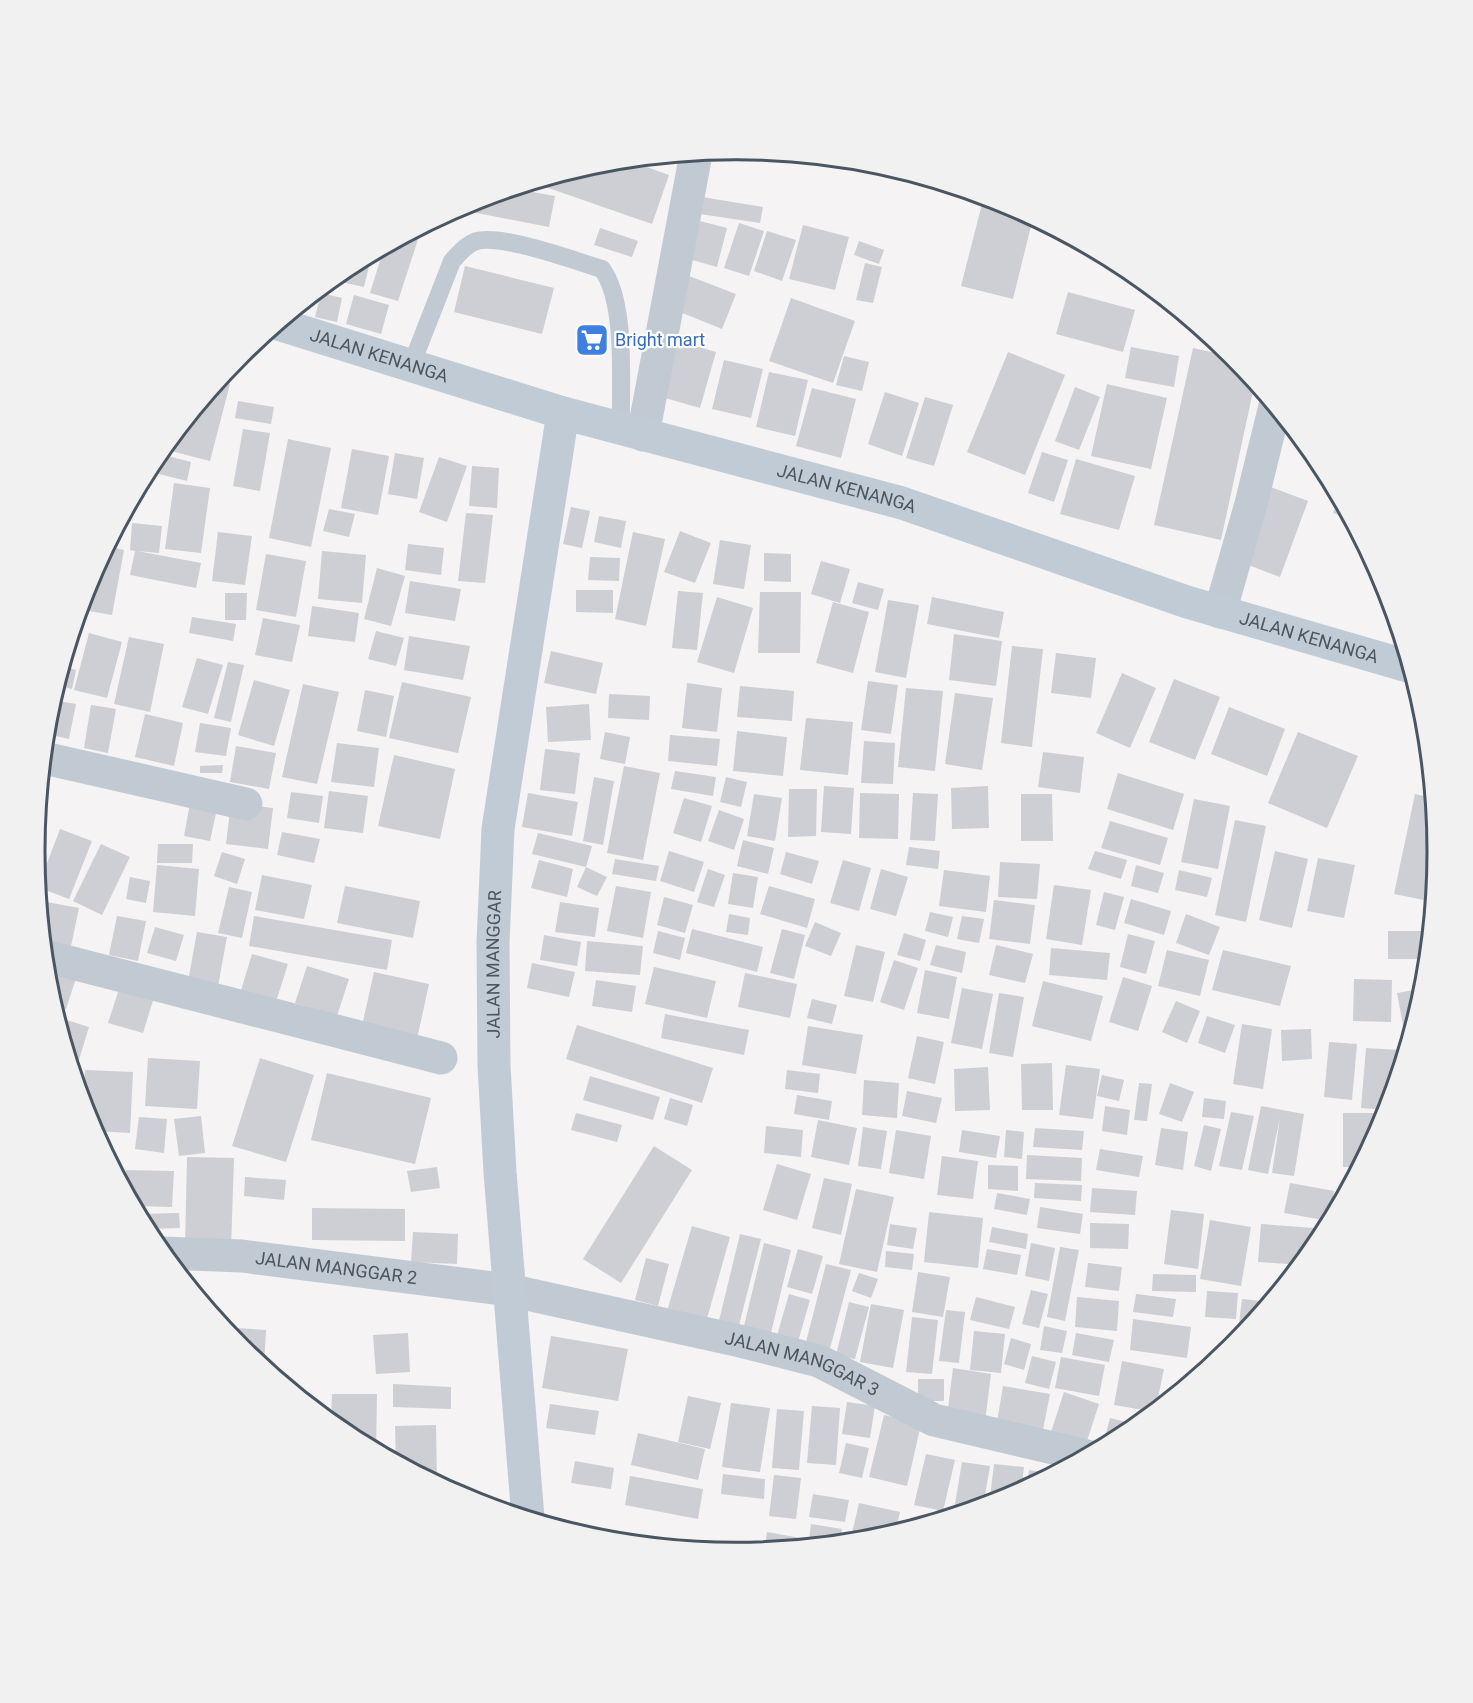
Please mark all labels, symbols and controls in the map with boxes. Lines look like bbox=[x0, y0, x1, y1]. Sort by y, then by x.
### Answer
supermarket icon: Bright mart bbox=[574, 322, 610, 358]
street label: JALAN KENANGA bbox=[308, 324, 451, 387]
place label: Bright mart bbox=[615, 329, 705, 350]
street label: JALAN KENANGA bbox=[775, 459, 920, 517]
street label: JALAN KENANGA bbox=[1237, 607, 1381, 667]
street label: JALAN MANGGAR bbox=[482, 890, 505, 1039]
street label: JALAN MANGGAR 2 bbox=[254, 1247, 418, 1288]
street label: JALAN MANGGAR 3 bbox=[723, 1327, 883, 1400]

